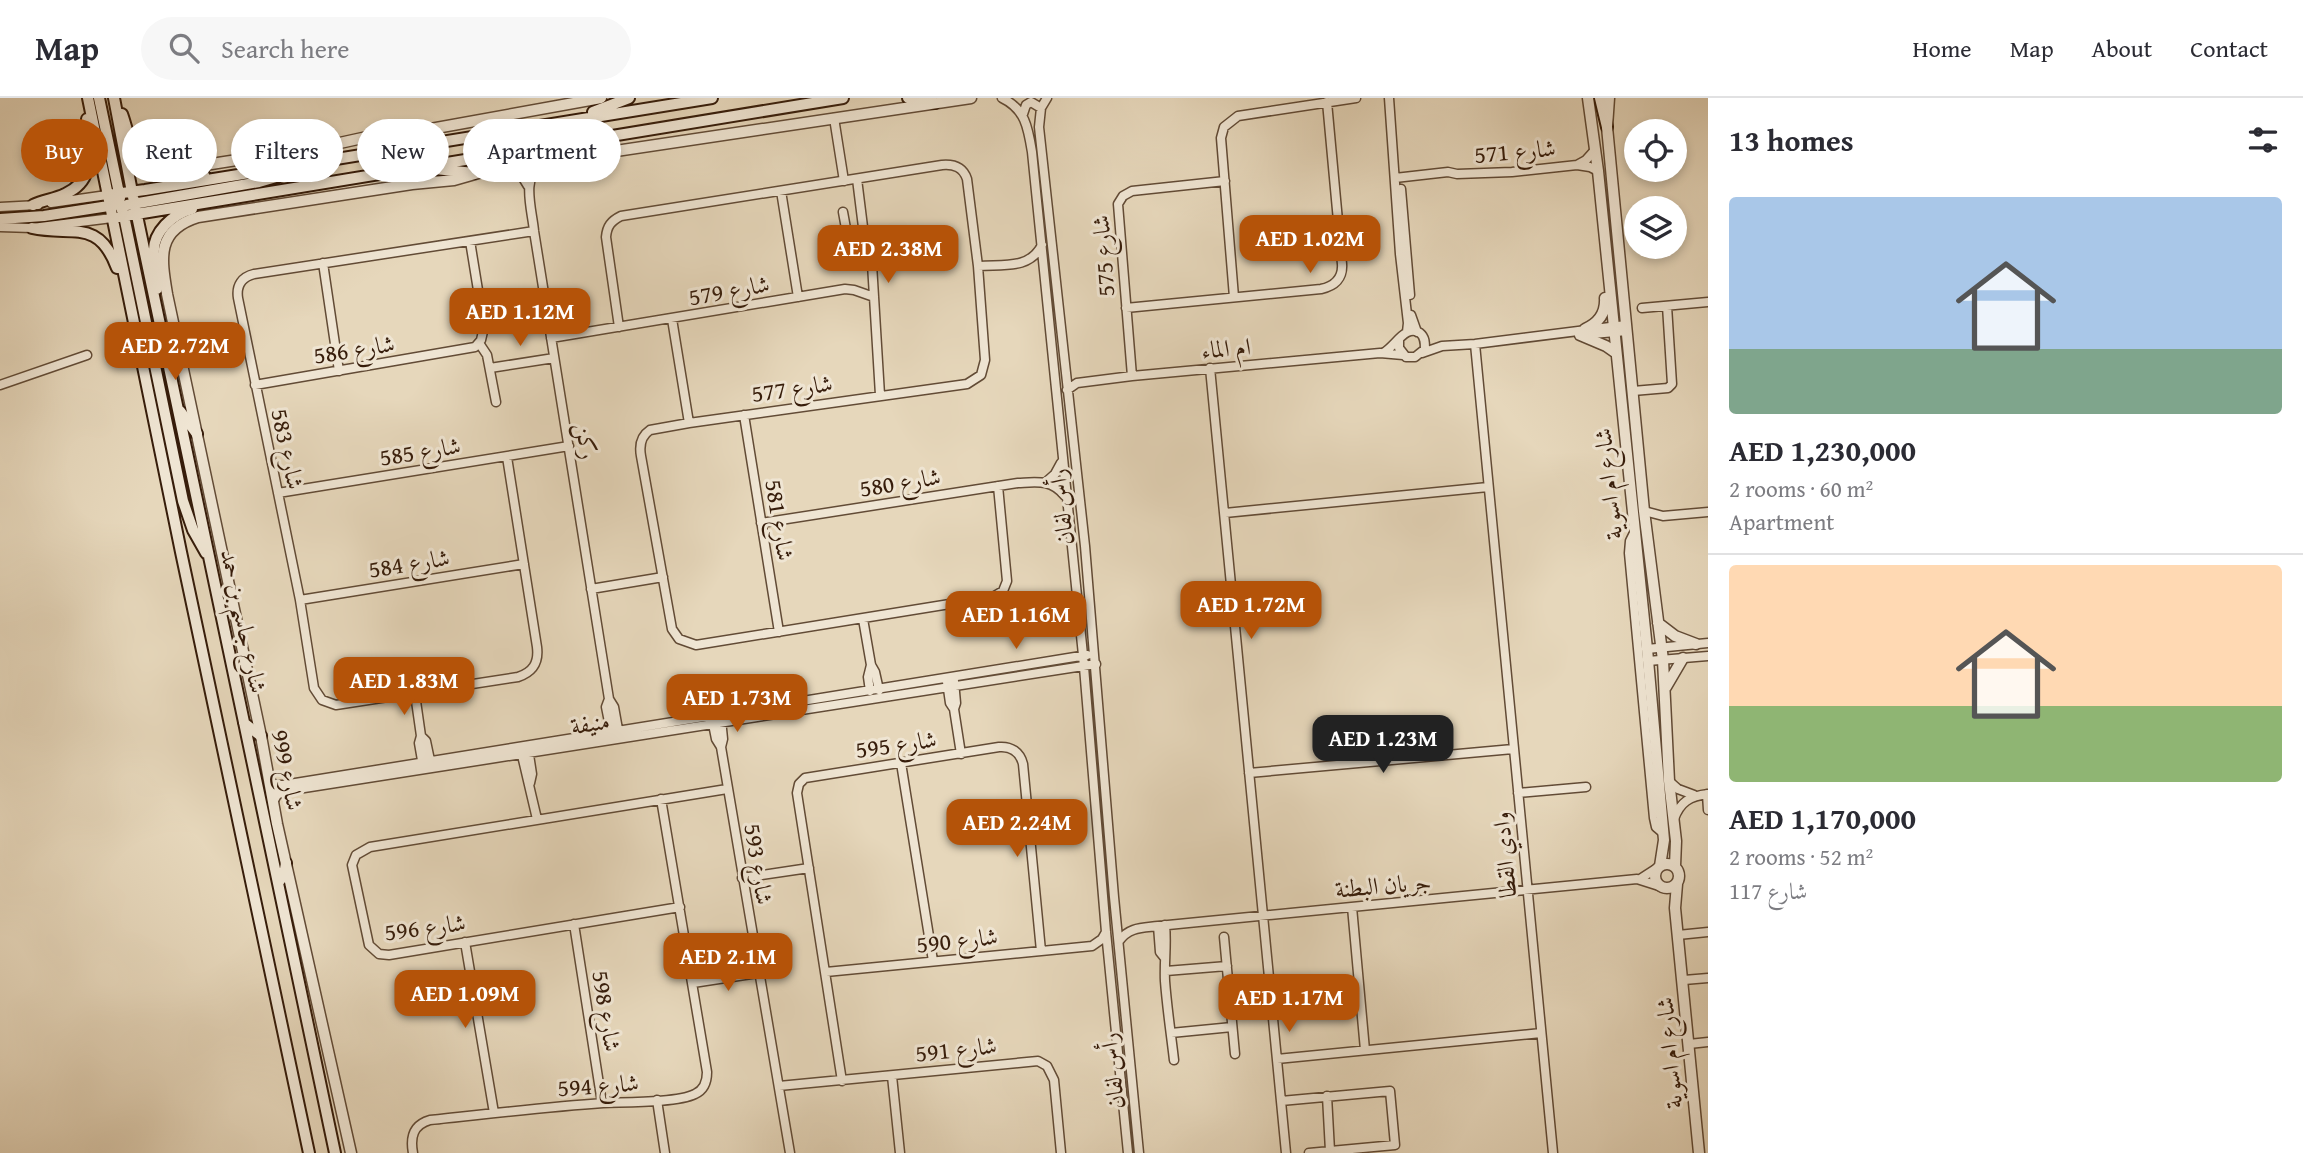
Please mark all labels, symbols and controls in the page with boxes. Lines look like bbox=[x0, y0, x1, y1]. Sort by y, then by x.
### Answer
search box bbox=[141, 17, 631, 80]
text: Map bbox=[35, 24, 99, 72]
icon: search bbox=[165, 29, 203, 67]
text: Search here bbox=[221, 29, 349, 68]
text: Home bbox=[1913, 31, 1972, 66]
text: Map bbox=[2010, 31, 2054, 66]
text: About bbox=[2092, 31, 2152, 66]
text: Contact bbox=[2190, 31, 2268, 66]
text: 13 homes bbox=[1729, 118, 1854, 162]
chip: Buy bbox=[21, 119, 108, 182]
chip: Rent bbox=[122, 119, 217, 182]
chip: Filters bbox=[231, 119, 343, 182]
chip: New bbox=[357, 119, 449, 182]
chip: Apartment bbox=[463, 119, 621, 182]
map controls bbox=[1624, 119, 1687, 259]
button: locate bbox=[1624, 119, 1687, 182]
icon: filters bbox=[2244, 121, 2282, 159]
street label: شارع 571 bbox=[1473, 130, 1557, 175]
button: layers bbox=[1624, 196, 1687, 259]
street label: شارع 575 bbox=[1083, 214, 1126, 298]
pin: AED 1.02M bbox=[1230, 216, 1390, 275]
text: AED 1.02M bbox=[1255, 221, 1365, 254]
pin: AED 2.38M bbox=[808, 226, 968, 285]
text: AED 2.38M bbox=[833, 231, 943, 264]
icon: home bbox=[1943, 243, 2069, 369]
street label: شارع 579 bbox=[686, 266, 773, 317]
pin: AED 1.12M bbox=[440, 288, 600, 348]
text: AED 1.12M bbox=[465, 294, 575, 327]
pin: AED 2.72M bbox=[95, 322, 255, 382]
street label: شارع 586 bbox=[311, 325, 398, 376]
text: AED 2.72M bbox=[120, 328, 230, 361]
street label: ام الماء bbox=[1200, 328, 1253, 372]
street label: شارع 577 bbox=[749, 365, 835, 414]
street label: شارع 583 bbox=[259, 405, 314, 493]
street label: ركن bbox=[567, 420, 607, 462]
street label: شارع ام اسوية bbox=[1585, 426, 1635, 542]
street label: شارع 585 bbox=[377, 427, 464, 478]
text: AED 1,230,000 bbox=[1729, 428, 1916, 472]
street label: شارع 580 bbox=[857, 458, 944, 509]
street label: رأس لفان bbox=[1040, 467, 1082, 547]
text: 2 rooms · 60 m² bbox=[1729, 472, 1873, 505]
street label: شارع 581 bbox=[753, 477, 804, 564]
text: Apartment bbox=[1729, 505, 1834, 538]
street label: شارع 584 bbox=[366, 539, 453, 590]
street label: شارع جاسم بن حمد bbox=[205, 546, 276, 698]
pin: AED 1.72M bbox=[1171, 582, 1331, 641]
text: AED 1.72M bbox=[1196, 587, 1306, 620]
pin: AED 1.16M bbox=[936, 592, 1096, 651]
text: AED 1.16M bbox=[961, 597, 1071, 630]
icon: home bbox=[1943, 611, 2069, 737]
pin: AED 1.83M bbox=[324, 658, 484, 717]
text: AED 1.83M bbox=[349, 663, 459, 696]
pin: AED 1.73M bbox=[657, 674, 817, 734]
text: AED 1.73M bbox=[682, 680, 792, 713]
street label: منيفة bbox=[568, 703, 612, 743]
pin: AED 1.23M bbox=[1303, 716, 1463, 775]
street label: شارع 595 bbox=[853, 721, 939, 770]
text: AED 1.23M bbox=[1328, 721, 1438, 754]
street label: شارع 999 bbox=[260, 727, 313, 814]
text: AED 1,170,000 bbox=[1729, 796, 1916, 840]
pin: AED 2.24M bbox=[937, 800, 1097, 859]
text: AED 2.24M bbox=[962, 805, 1072, 838]
street label: وادي القطا bbox=[1483, 810, 1527, 900]
street label: شارع 593 bbox=[732, 821, 783, 908]
text: 2 rooms · 52 m² bbox=[1729, 840, 1873, 873]
street label: جريان البطنة bbox=[1333, 863, 1433, 907]
text: شارع 117 bbox=[1729, 874, 1807, 907]
street label: شارع 596 bbox=[382, 905, 468, 952]
street label: شارع 590 bbox=[915, 918, 1000, 965]
pin: AED 2.1M bbox=[656, 934, 800, 993]
text: AED 2.1M bbox=[679, 939, 777, 972]
street label: شارع 598 bbox=[580, 968, 631, 1055]
pin: AED 1.09M bbox=[385, 970, 545, 1030]
pin: AED 1.17M bbox=[1209, 974, 1369, 1034]
text: AED 1.09M bbox=[410, 976, 520, 1009]
text: AED 1.17M bbox=[1234, 980, 1344, 1013]
street label: شارع ام اسوية bbox=[1647, 995, 1695, 1110]
street label: شارع 591 bbox=[914, 1027, 999, 1074]
street label: رأس لفان bbox=[1091, 1031, 1133, 1111]
street label: شارع 594 bbox=[556, 1065, 640, 1108]

